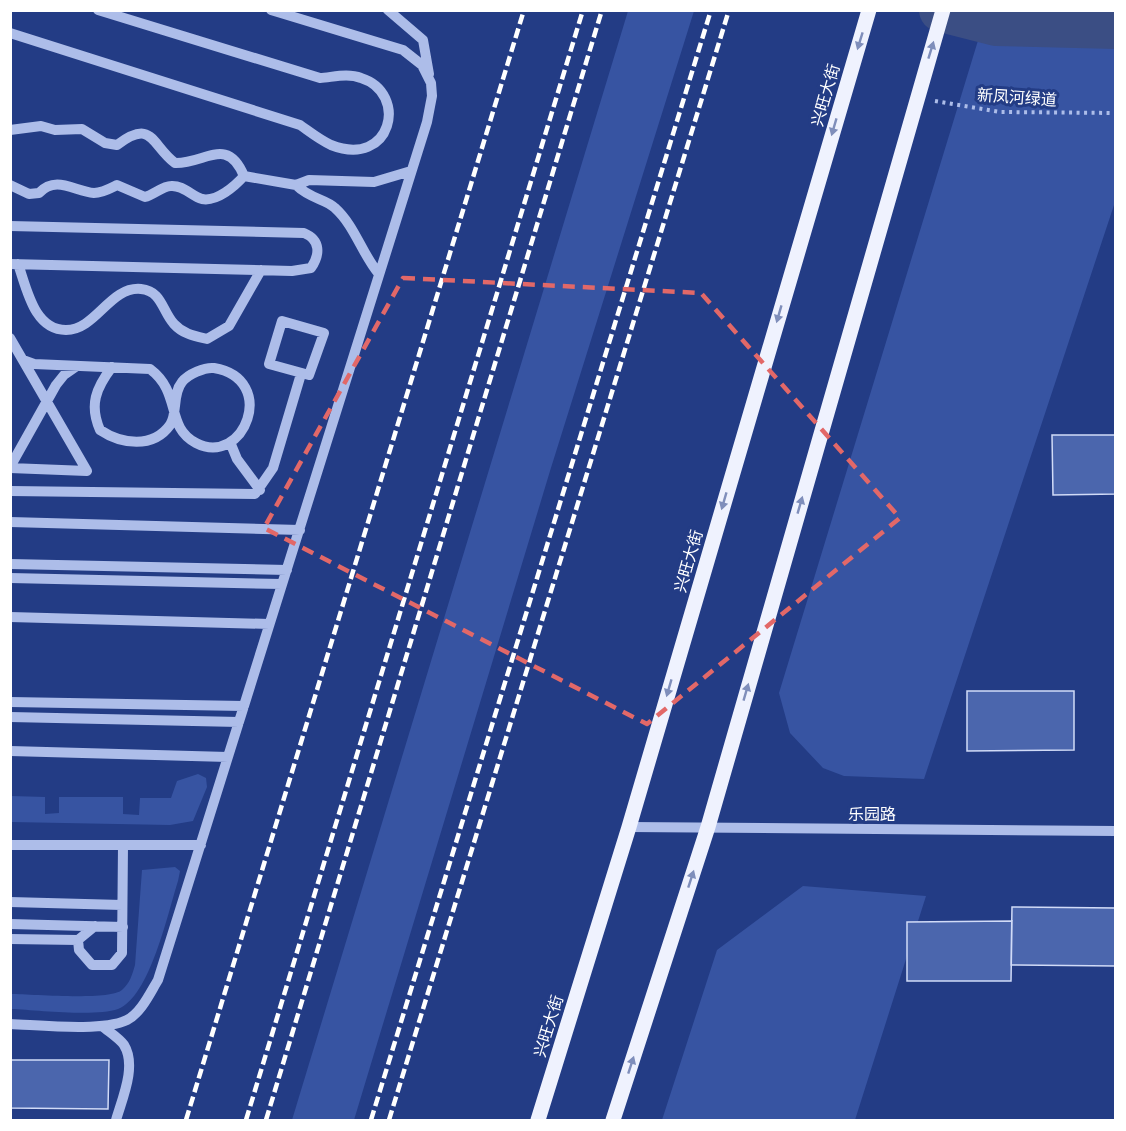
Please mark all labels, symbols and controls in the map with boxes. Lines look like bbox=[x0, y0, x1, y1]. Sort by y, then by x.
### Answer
one-way arrow bbox=[855, 32, 864, 50]
one-way arrow bbox=[927, 41, 936, 59]
street label: 兴旺大街 bbox=[807, 61, 843, 129]
street label: 新凤河绿道 bbox=[976, 84, 1058, 110]
one-way arrow bbox=[829, 118, 838, 136]
one-way arrow bbox=[774, 305, 783, 323]
one-way arrow bbox=[719, 492, 728, 510]
one-way arrow bbox=[796, 496, 805, 514]
street label: 兴旺大街 bbox=[670, 527, 706, 595]
one-way arrow bbox=[664, 679, 673, 697]
one-way arrow bbox=[742, 683, 751, 701]
street label: 乐园路 bbox=[848, 804, 896, 824]
one-way arrow bbox=[686, 870, 696, 888]
street label: 兴旺大街 bbox=[529, 992, 567, 1060]
one-way arrow bbox=[626, 1056, 636, 1074]

